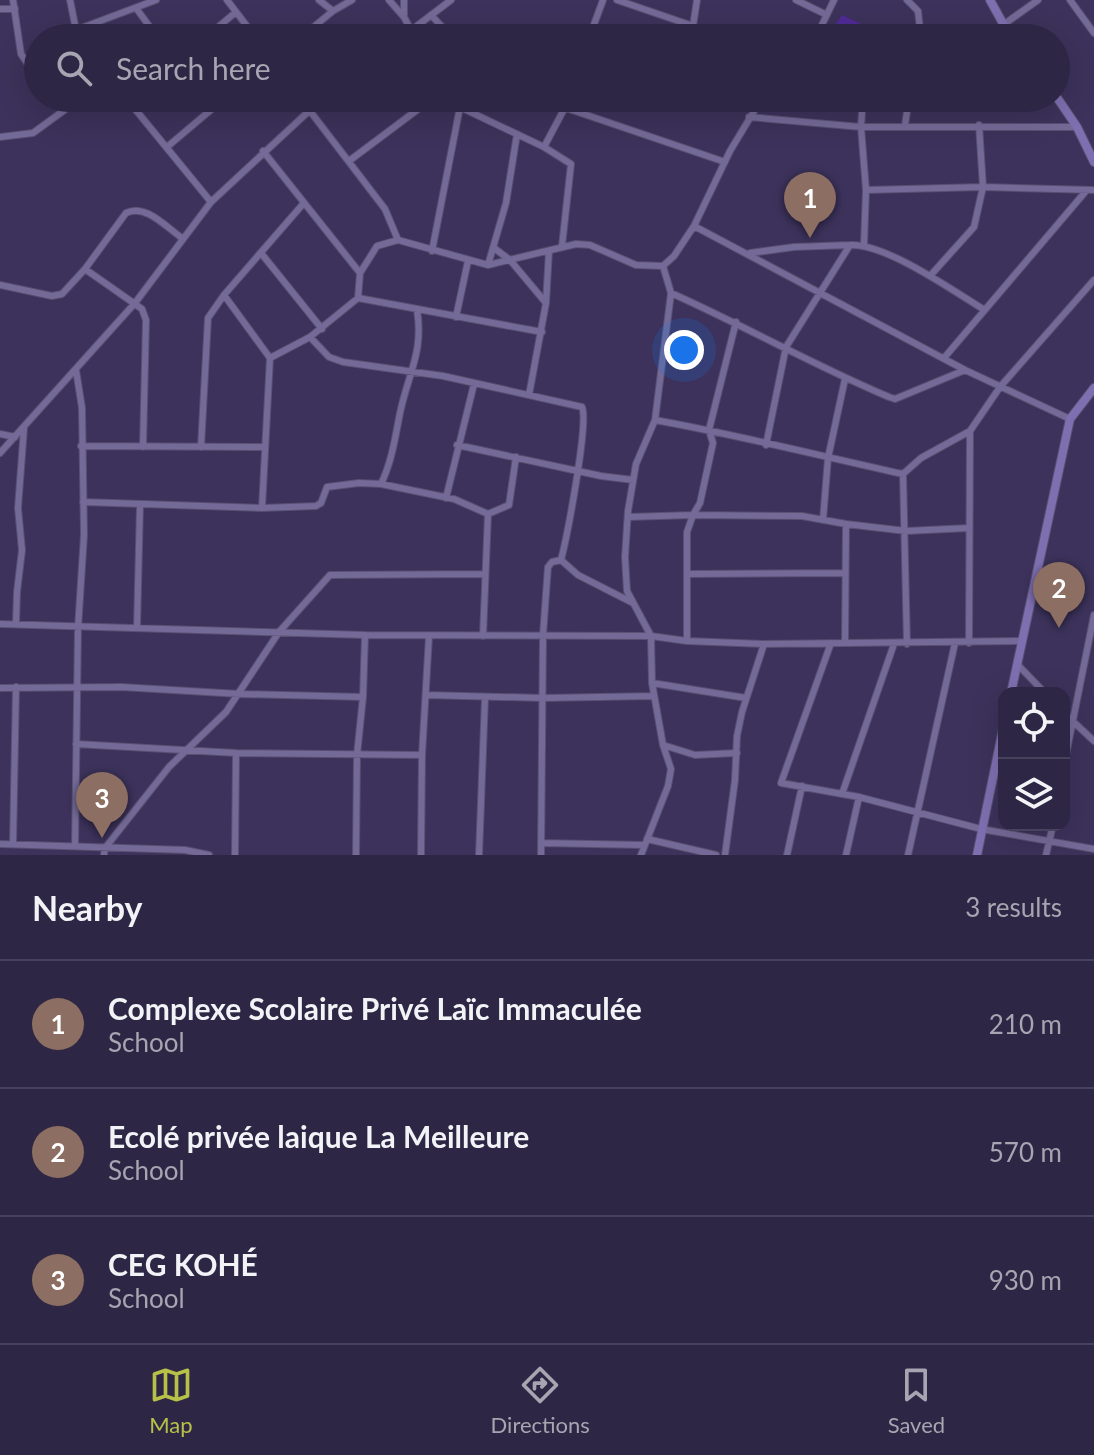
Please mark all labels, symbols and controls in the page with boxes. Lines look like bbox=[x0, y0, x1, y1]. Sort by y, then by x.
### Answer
search box bbox=[24, 24, 1070, 112]
icon: search bbox=[52, 46, 96, 90]
text: Search here bbox=[116, 50, 271, 86]
pin: 1 bbox=[784, 172, 836, 238]
your location bbox=[664, 330, 704, 370]
pin: 2 bbox=[1033, 562, 1085, 628]
map controls bbox=[998, 687, 1070, 831]
button: locate bbox=[998, 687, 1070, 759]
button: layers bbox=[998, 759, 1070, 831]
pin: 3 bbox=[76, 772, 128, 838]
text: Nearby bbox=[32, 887, 143, 928]
text: 3 results bbox=[965, 891, 1062, 923]
text: Complexe Scolaire Privé Laïc Immaculée bbox=[108, 990, 642, 1026]
text: 1 bbox=[50, 1008, 66, 1040]
text: 210 m bbox=[989, 1008, 1062, 1040]
text: School bbox=[108, 1026, 185, 1058]
text: Ecolé privée laique La Meilleure bbox=[108, 1118, 529, 1154]
text: 2 bbox=[50, 1136, 66, 1168]
text: 570 m bbox=[989, 1136, 1062, 1168]
text: School bbox=[108, 1154, 185, 1186]
text: CEG KOHÉ bbox=[108, 1246, 258, 1282]
text: 3 bbox=[50, 1264, 66, 1296]
text: 930 m bbox=[989, 1264, 1062, 1296]
text: School bbox=[108, 1282, 185, 1314]
tab: Map bbox=[149, 1363, 193, 1438]
tab: Directions bbox=[491, 1363, 590, 1438]
tab: Saved bbox=[888, 1363, 945, 1438]

